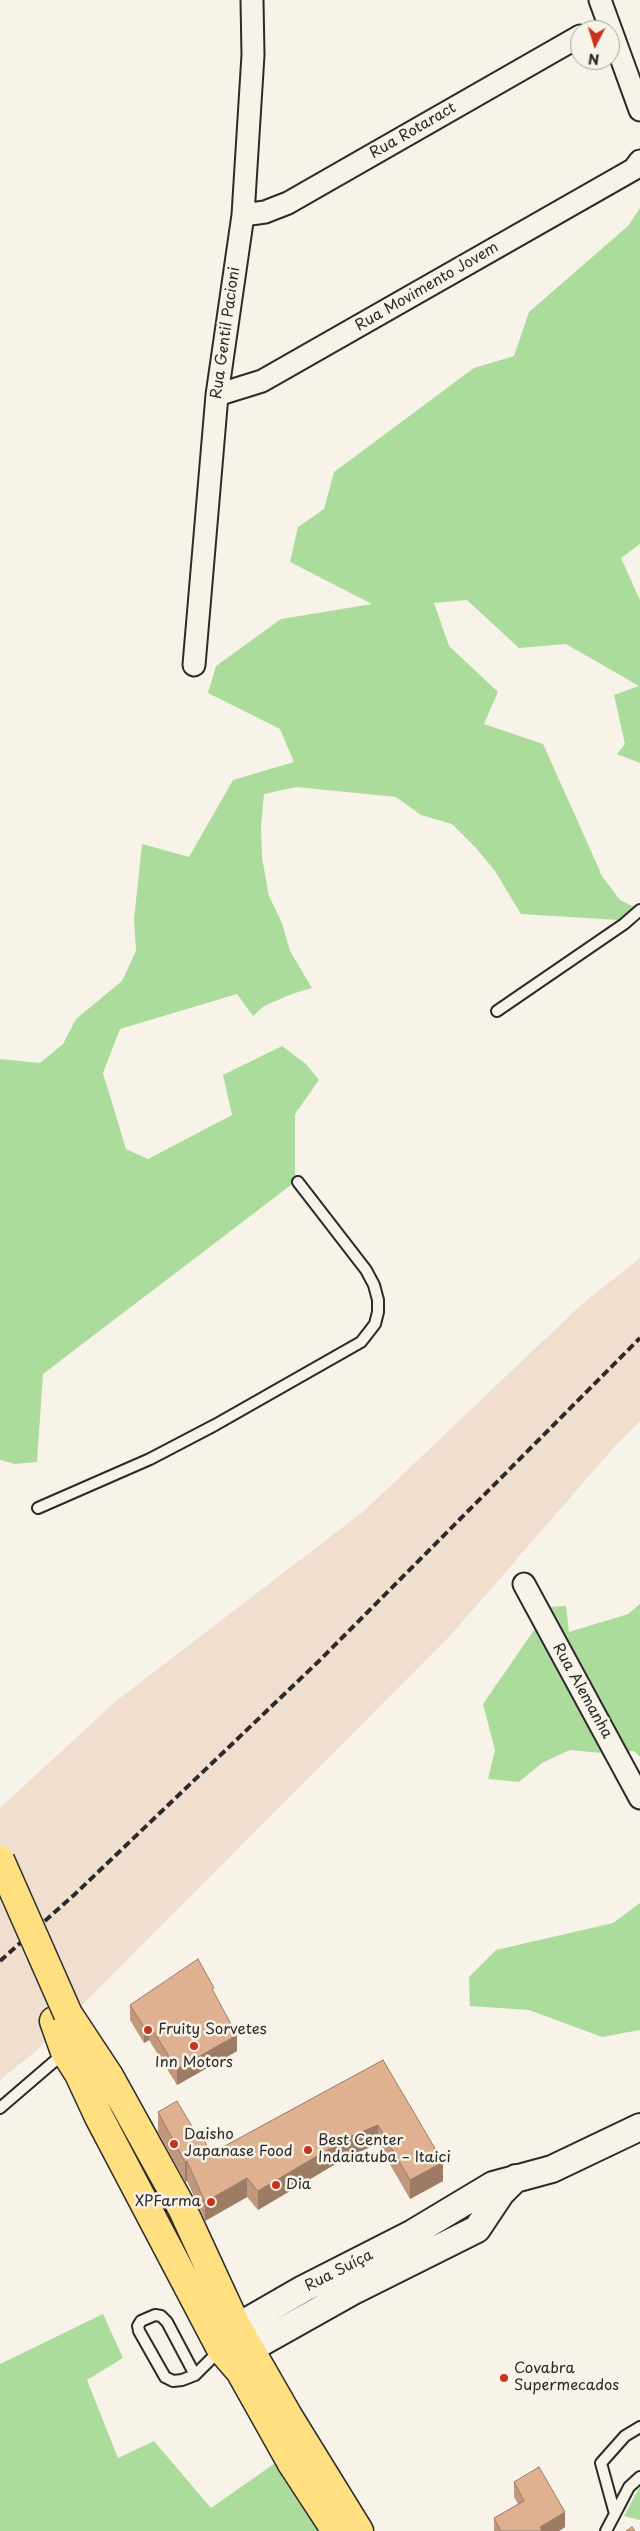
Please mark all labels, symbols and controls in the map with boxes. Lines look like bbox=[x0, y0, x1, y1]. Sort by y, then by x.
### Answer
north arrow bbox=[570, 20, 620, 70]
text: N bbox=[587, 49, 600, 70]
street label: Rua Rotaract bbox=[367, 99, 459, 163]
street label: Rua Movimento Jovem bbox=[352, 239, 502, 335]
street label: Rua Gentil Pacioni bbox=[208, 266, 244, 400]
street label: Rua Alemanha bbox=[548, 1640, 616, 1742]
place label: Fruity Sorvetes bbox=[158, 2021, 267, 2039]
marker: Fruity Sorvetes bbox=[142, 2024, 154, 2036]
marker: Inn Motors bbox=[188, 2040, 200, 2052]
place label: Inn Motors bbox=[155, 2054, 233, 2072]
place label: Daisho Japanase Food bbox=[184, 2126, 293, 2161]
place label: Best Center Indaiatuba – Itaici bbox=[318, 2132, 451, 2167]
marker: Daisho Japanase Food bbox=[168, 2138, 180, 2150]
marker: Best Center Indaiatuba – Itaici bbox=[302, 2144, 314, 2156]
place label: Dia bbox=[286, 2176, 311, 2194]
marker: Dia bbox=[270, 2179, 282, 2191]
place label: XPFarma bbox=[135, 2193, 201, 2211]
marker: XPFarma bbox=[205, 2196, 217, 2208]
street label: Rua Suíça bbox=[302, 2246, 376, 2296]
place label: Covabra Supermecados bbox=[514, 2360, 619, 2395]
marker: Covabra Supermecados bbox=[498, 2372, 510, 2384]

